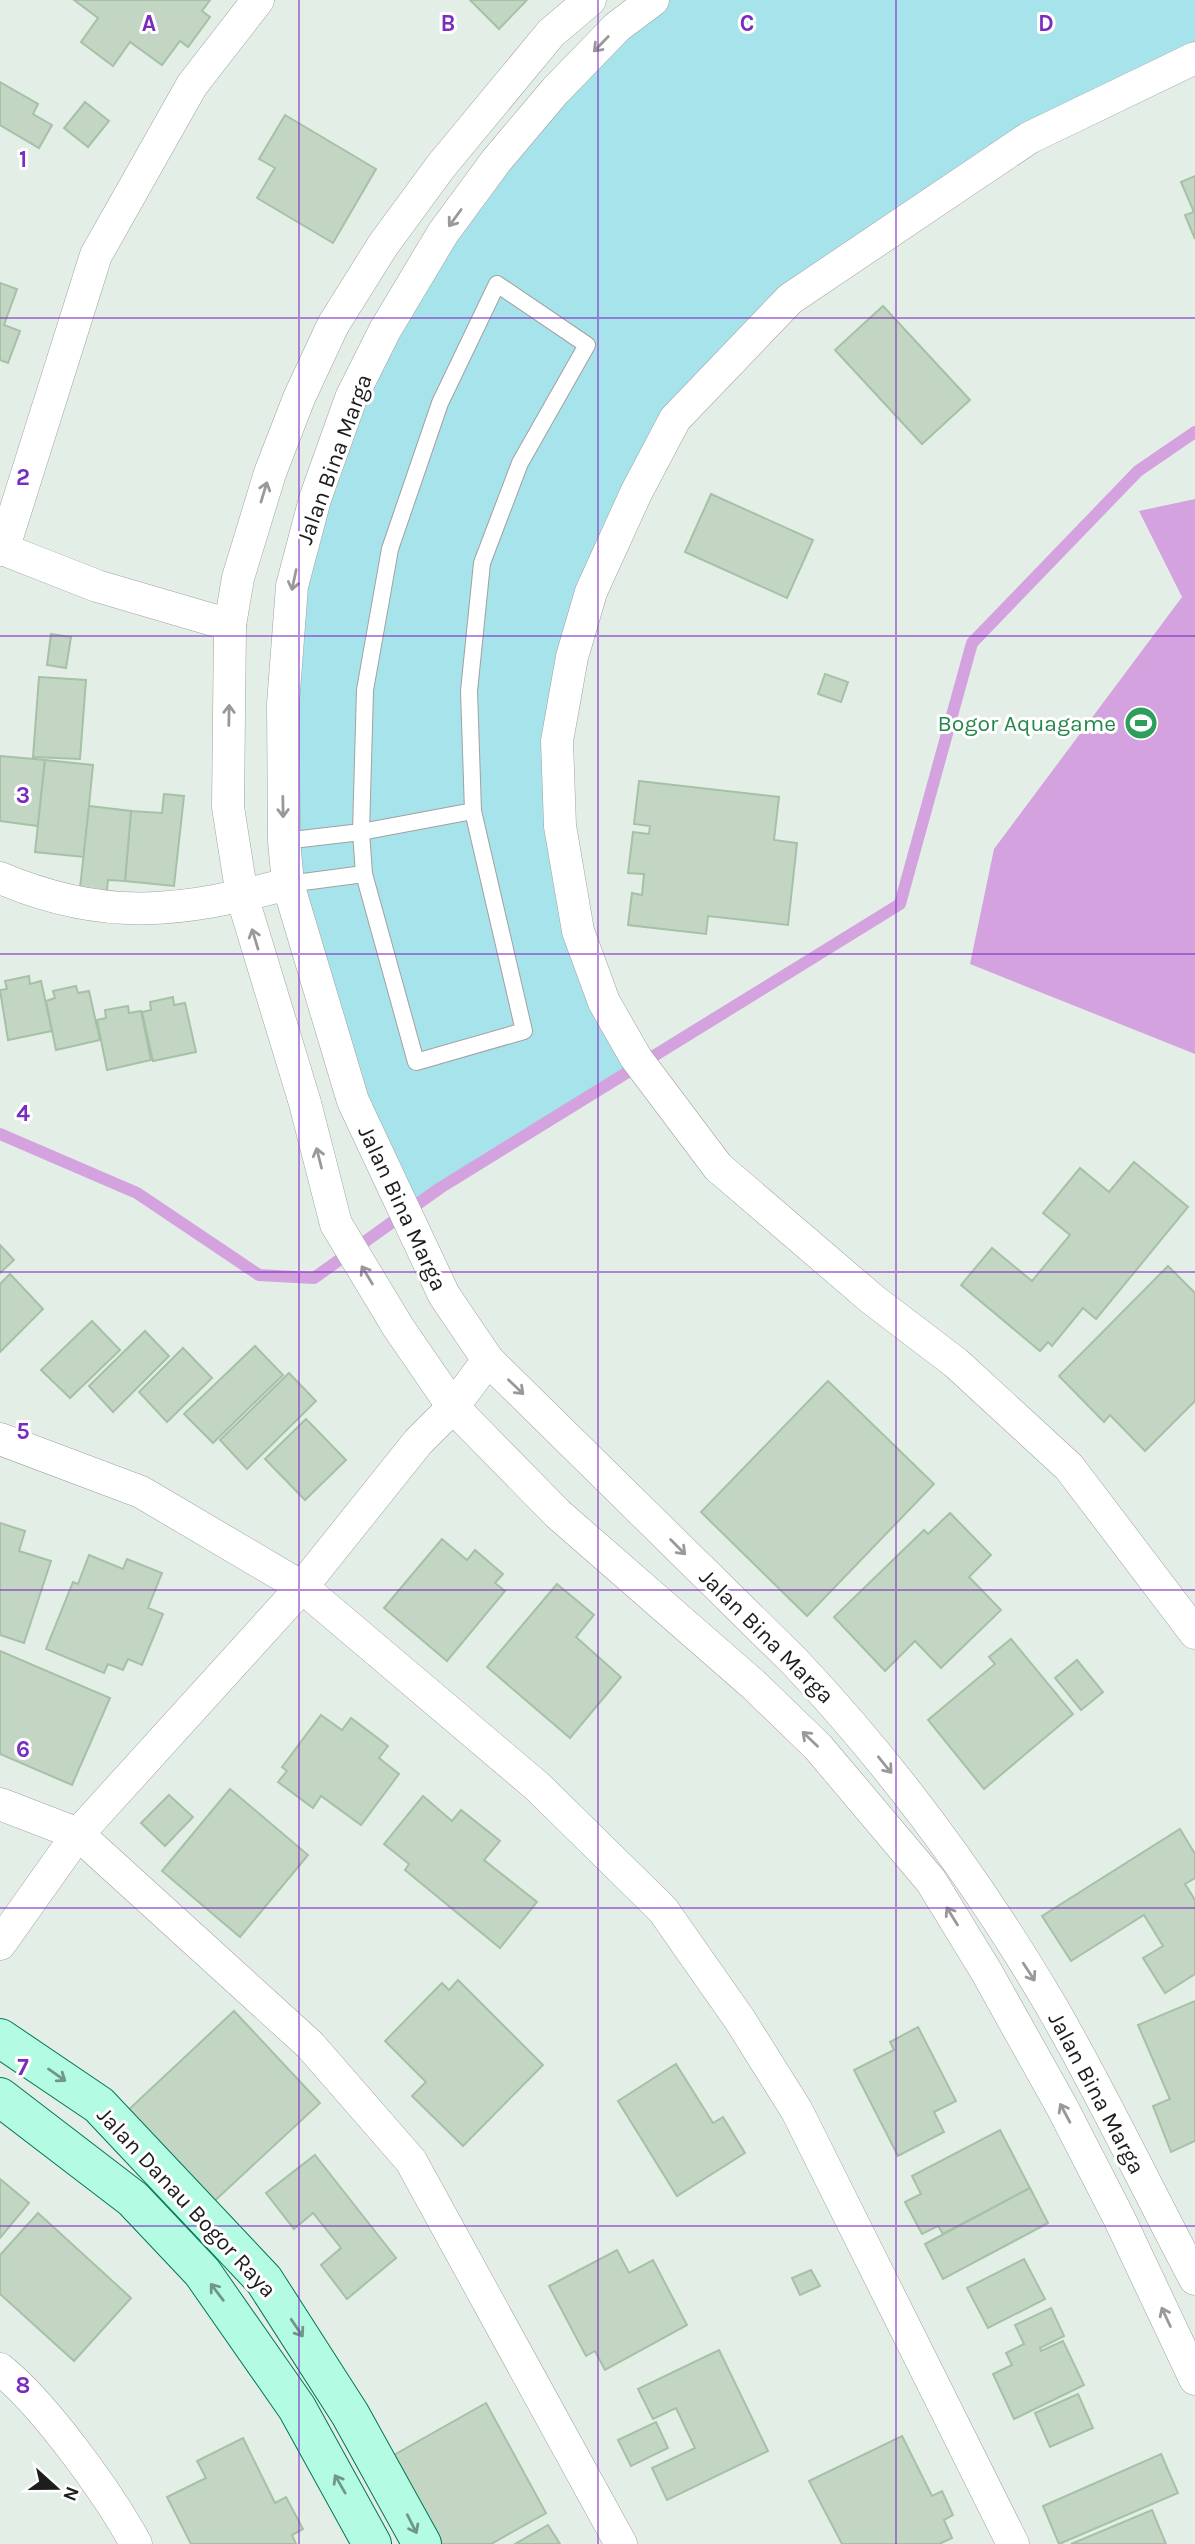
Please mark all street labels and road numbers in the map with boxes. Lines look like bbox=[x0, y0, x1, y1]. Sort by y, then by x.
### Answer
street label: Jalan Bina Marga bbox=[291, 370, 378, 548]
street label: Jalan Bina Marga bbox=[352, 1121, 453, 1295]
street label: Jalan Bina Marga bbox=[694, 1563, 840, 1709]
street label: Jalan Bina Marga bbox=[1043, 2008, 1151, 2179]
street label: Jalan Danau Bogor Raya bbox=[91, 2102, 282, 2303]

